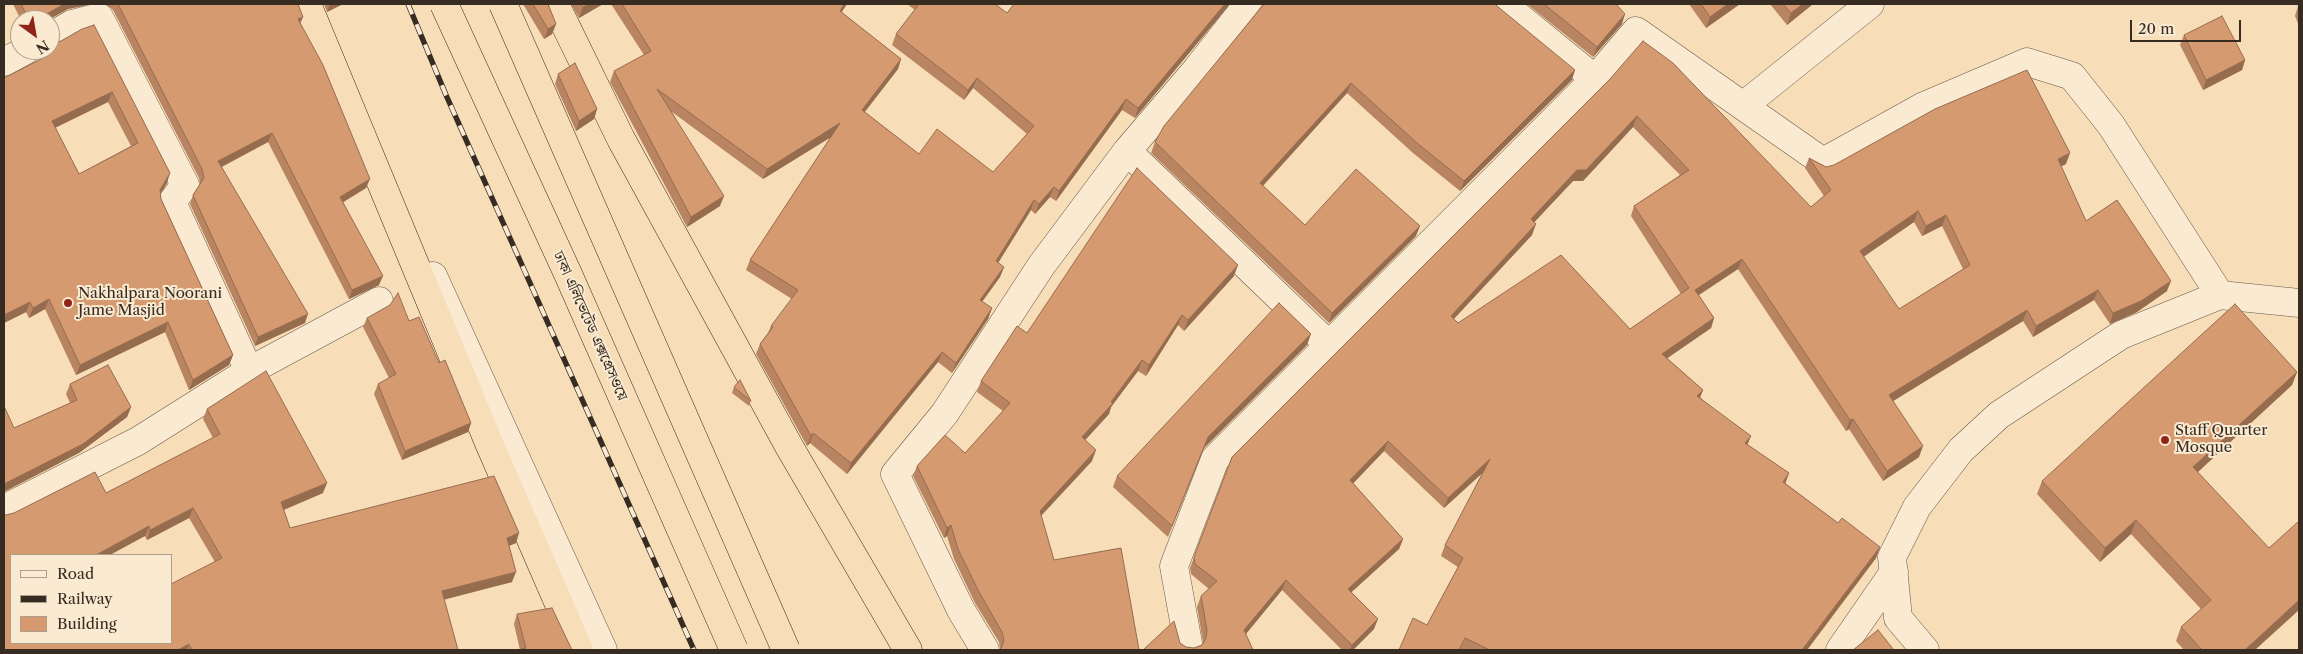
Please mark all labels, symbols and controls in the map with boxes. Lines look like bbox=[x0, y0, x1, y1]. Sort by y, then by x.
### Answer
north arrow bbox=[10, 10, 60, 60]
scale bar bbox=[2133, 10, 2244, 42]
text: 20 m bbox=[2138, 19, 2174, 38]
text: N bbox=[32, 36, 52, 58]
street label: ঢাকা এলিভেটেড এক্সপ্রেসওয়ে bbox=[549, 249, 631, 403]
place label: Nakhalpara Noorani Jame Masjid bbox=[78, 285, 222, 320]
marker: Nakhalpara Noorani Jame Masjid bbox=[62, 297, 74, 309]
place label: Staff Quarter Mosque bbox=[2175, 422, 2267, 457]
marker: Staff Quarter Mosque bbox=[2159, 434, 2171, 446]
legend bbox=[10, 554, 172, 644]
text: Road bbox=[57, 564, 94, 583]
text: Railway bbox=[57, 589, 113, 608]
text: Building bbox=[57, 614, 117, 633]

